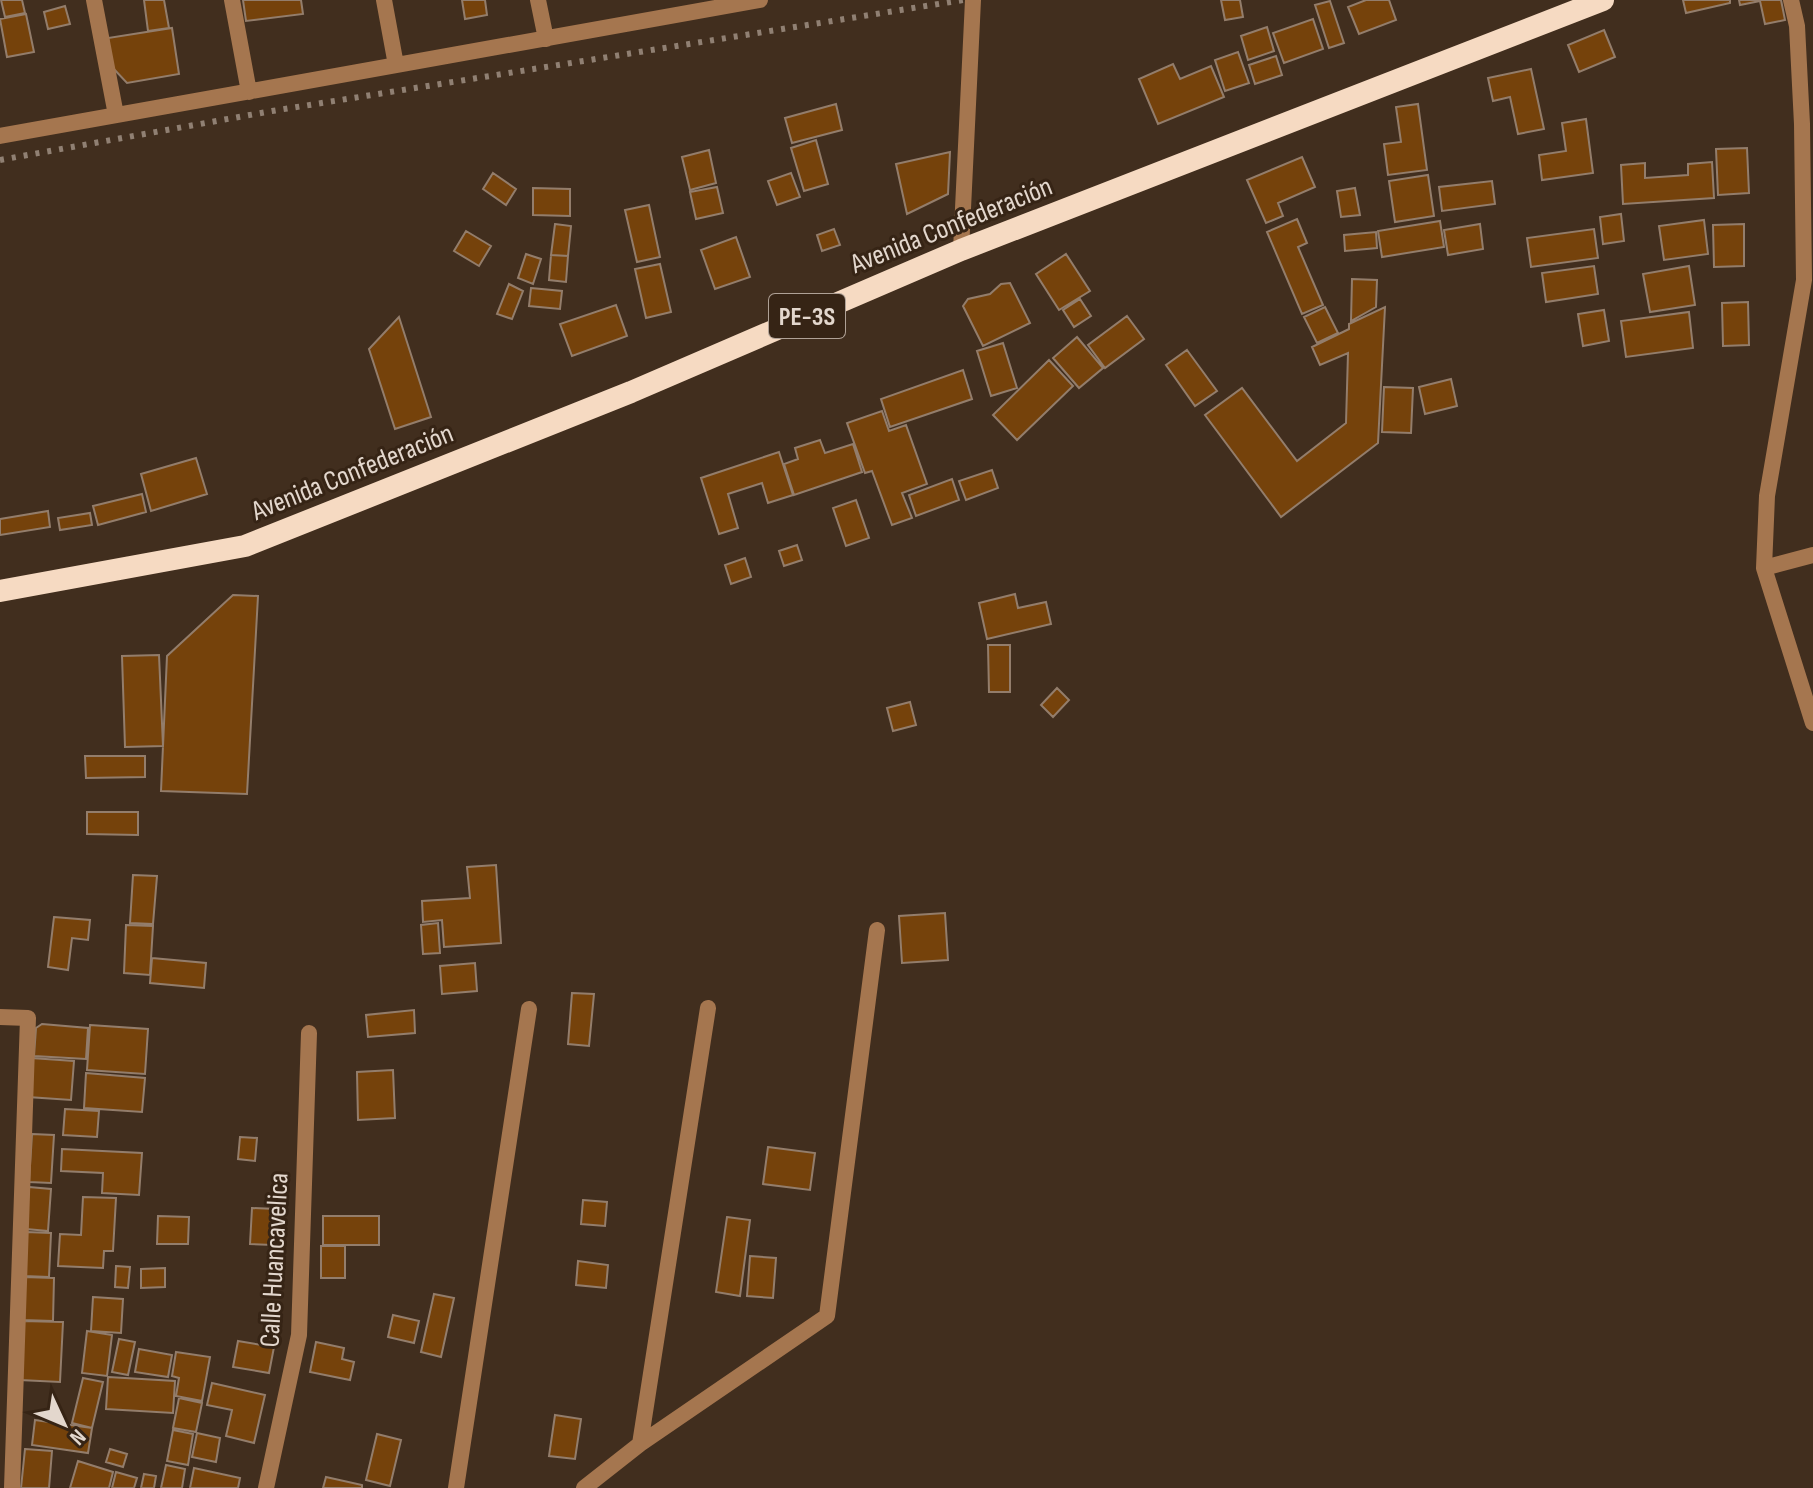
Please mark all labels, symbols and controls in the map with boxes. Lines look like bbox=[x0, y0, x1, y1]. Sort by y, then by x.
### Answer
street label: Avenida Confederación bbox=[845, 170, 1057, 281]
road number: PE-3S bbox=[769, 294, 845, 338]
street label: Avenida Confederación bbox=[246, 417, 458, 528]
street label: Calle Huancavelica bbox=[253, 1172, 296, 1348]
north arrow bbox=[24, 1384, 104, 1464]
text: N bbox=[64, 1423, 91, 1450]

